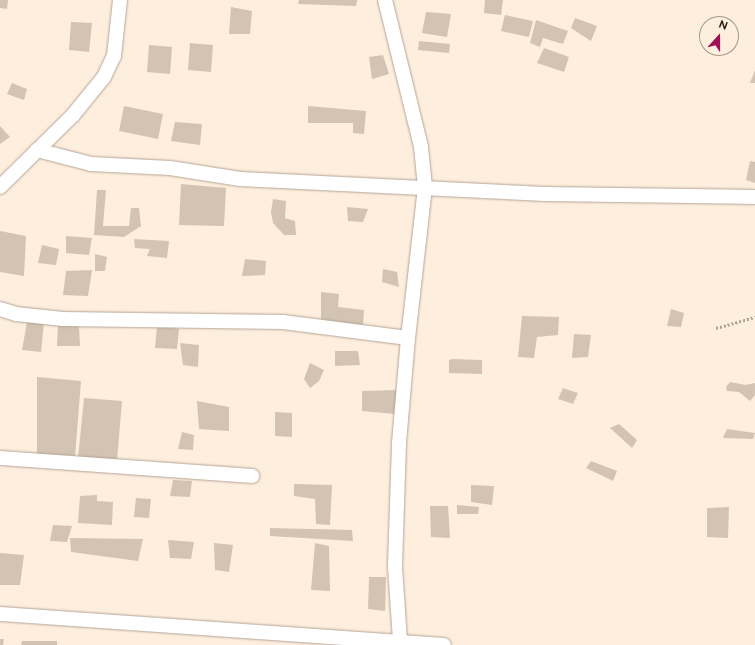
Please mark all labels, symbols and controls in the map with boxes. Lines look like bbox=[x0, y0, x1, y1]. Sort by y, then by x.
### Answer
north arrow bbox=[699, 16, 739, 56]
text: N bbox=[717, 18, 729, 33]

